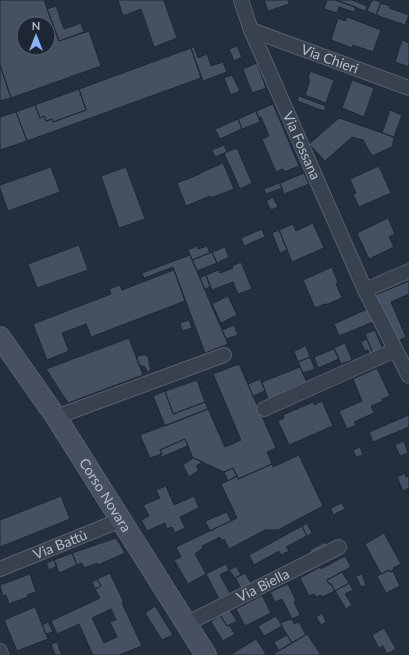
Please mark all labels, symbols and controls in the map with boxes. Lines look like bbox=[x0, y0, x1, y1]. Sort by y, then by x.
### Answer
north arrow bbox=[16, 16, 56, 56]
text: N bbox=[32, 19, 40, 32]
street label: Via Chieri bbox=[299, 40, 361, 77]
street label: Via Fossana bbox=[280, 109, 325, 182]
street label: Corso Novara bbox=[76, 455, 135, 535]
street label: Via Battù bbox=[31, 526, 89, 563]
street label: Via Biella bbox=[233, 565, 292, 605]

